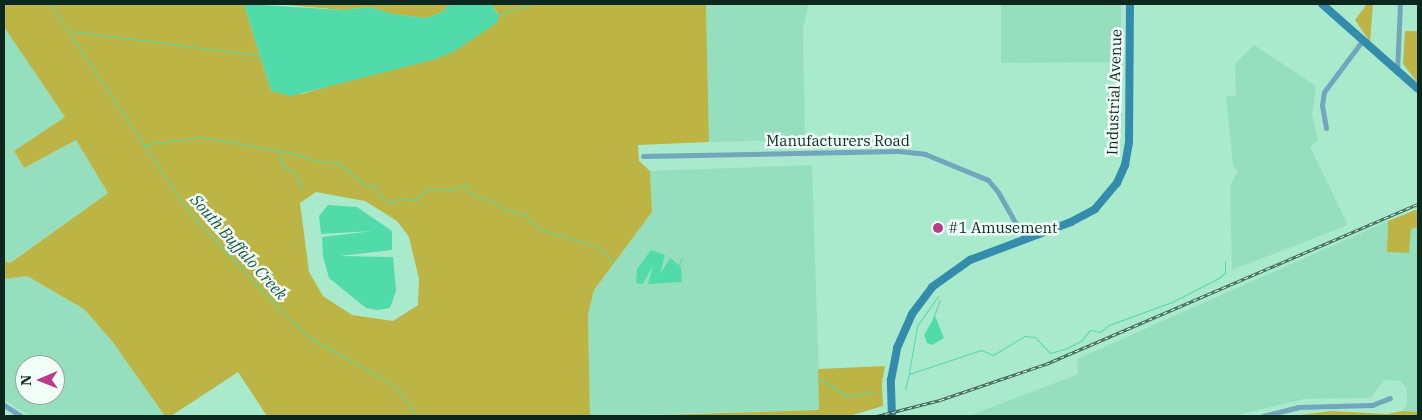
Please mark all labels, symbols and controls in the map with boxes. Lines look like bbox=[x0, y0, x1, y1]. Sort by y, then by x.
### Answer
street label: Industrial Avenue bbox=[1103, 29, 1125, 155]
street label: Manufacturers Road bbox=[766, 132, 910, 150]
water label: South Buffalo Creek bbox=[187, 190, 291, 304]
place label: #1 Amusement bbox=[948, 219, 1057, 237]
marker: #1 Amusement bbox=[932, 222, 944, 234]
north arrow bbox=[15, 355, 65, 405]
text: N bbox=[17, 375, 35, 386]

